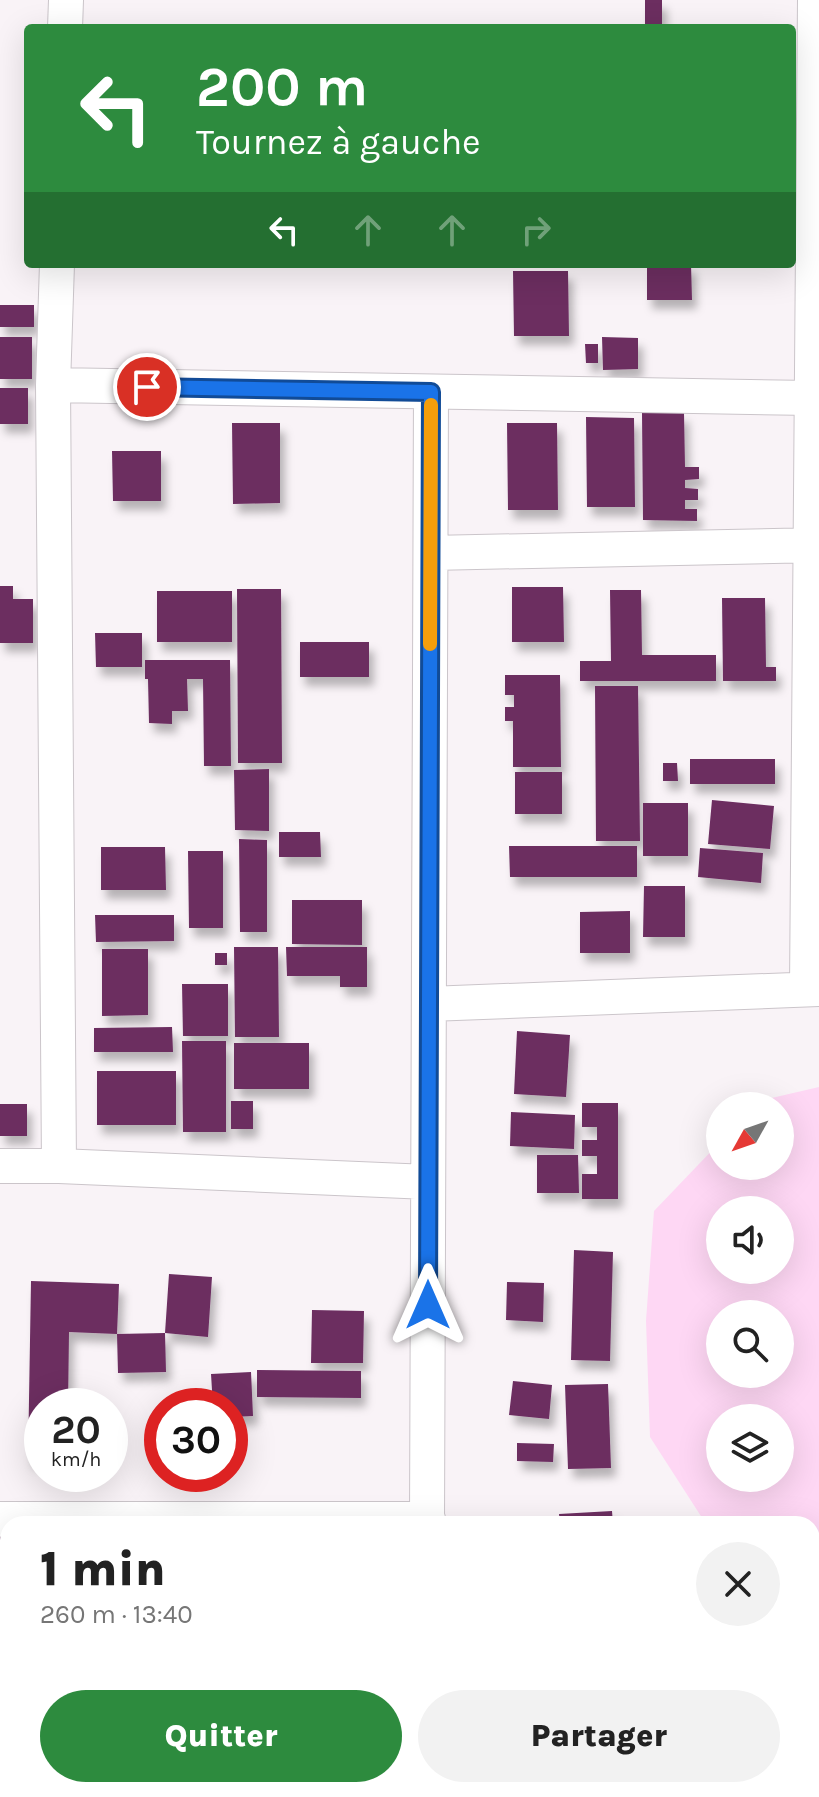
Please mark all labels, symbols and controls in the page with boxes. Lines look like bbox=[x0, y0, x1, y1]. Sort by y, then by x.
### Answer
text: 200 m bbox=[196, 54, 368, 119]
icon: left bbox=[64, 56, 168, 160]
text: Tournez à gauche bbox=[196, 121, 481, 163]
icon: left bbox=[262, 208, 306, 252]
icon: ahead bbox=[346, 208, 390, 252]
icon: ahead bbox=[430, 208, 474, 252]
icon: right bbox=[514, 208, 558, 252]
pin bbox=[113, 353, 181, 421]
icon: arrive bbox=[125, 365, 169, 409]
north arrow bbox=[706, 1092, 794, 1180]
map controls bbox=[706, 1092, 794, 1492]
button: sound bbox=[706, 1196, 794, 1284]
position arrow bbox=[386, 1263, 470, 1347]
button: search bbox=[706, 1300, 794, 1388]
speed limit sign: 30 bbox=[144, 1388, 248, 1492]
button: layers bbox=[706, 1404, 794, 1492]
text: 20 bbox=[51, 1406, 101, 1453]
text: km/h bbox=[51, 1448, 101, 1471]
text: 1 min bbox=[40, 1541, 166, 1597]
button: close bbox=[696, 1542, 780, 1626]
text: 260 m · 13:40 bbox=[40, 1599, 193, 1630]
button: Quitter bbox=[40, 1690, 402, 1782]
button: Partager bbox=[418, 1690, 780, 1782]

